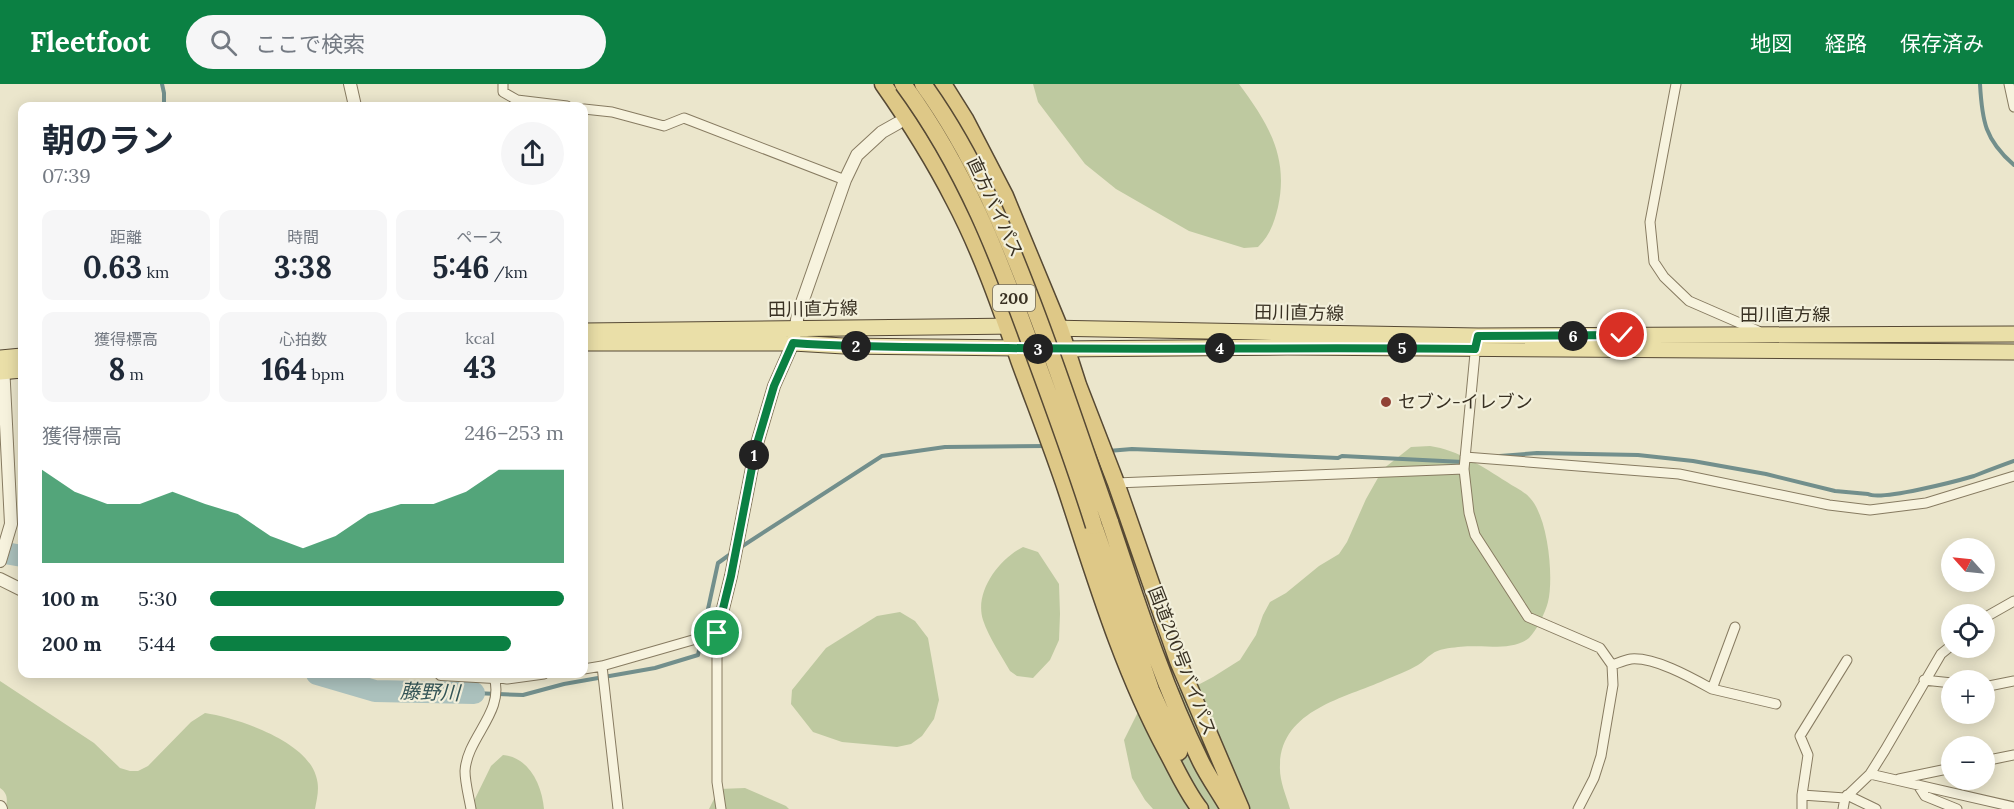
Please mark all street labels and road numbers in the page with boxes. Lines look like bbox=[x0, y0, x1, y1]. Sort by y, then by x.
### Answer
street label: 直方バイパス bbox=[962, 153, 1029, 260]
road number: 200 bbox=[993, 285, 1035, 311]
street label: 田川直方線 bbox=[768, 296, 858, 321]
street label: 田川直方線 bbox=[1254, 300, 1344, 325]
street label: 田川直方線 bbox=[1740, 303, 1830, 326]
street label: 国道200号バイパス bbox=[1143, 583, 1221, 739]

